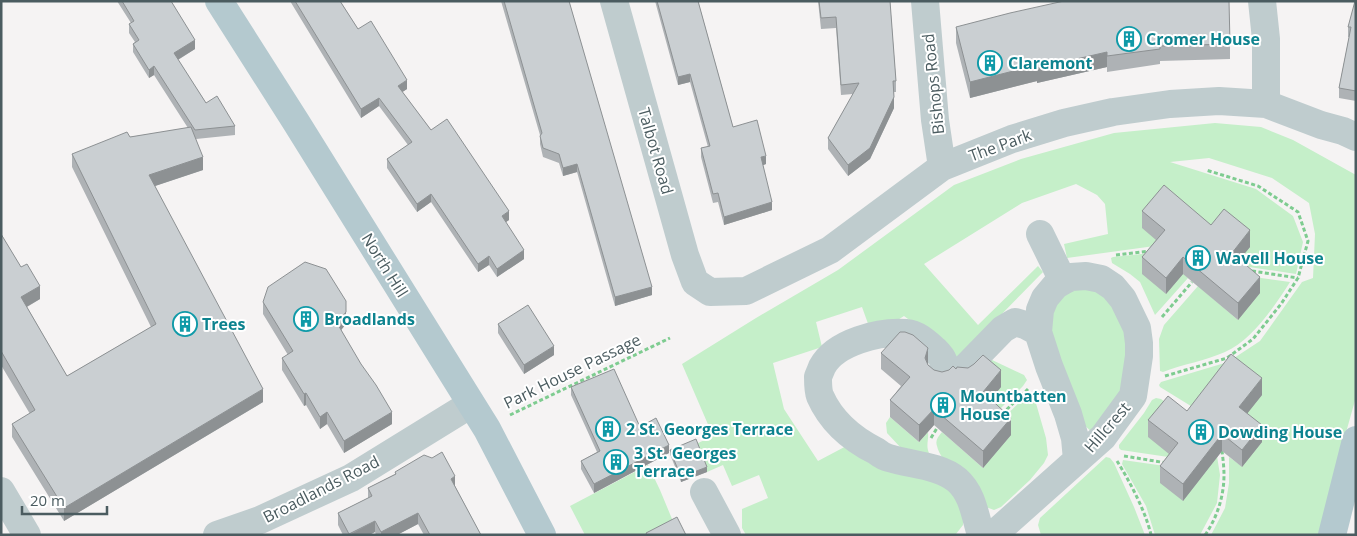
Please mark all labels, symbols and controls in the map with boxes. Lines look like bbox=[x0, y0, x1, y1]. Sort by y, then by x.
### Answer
building icon: Cromer House bbox=[1116, 26, 1142, 52]
place label: Cromer House bbox=[1146, 28, 1260, 50]
street label: Bishops Road bbox=[917, 33, 949, 135]
building icon: Claremont bbox=[977, 50, 1003, 76]
place label: Claremont bbox=[1008, 52, 1093, 74]
street label: Talbot Road bbox=[633, 105, 679, 197]
street label: The Park bbox=[966, 123, 1035, 166]
street label: North Hill bbox=[357, 229, 413, 301]
building icon: Wavell House bbox=[1185, 245, 1211, 271]
place label: Wavell House bbox=[1216, 247, 1324, 269]
building icon: Broadlands bbox=[293, 306, 319, 332]
place label: Broadlands bbox=[324, 308, 415, 330]
building icon: Trees bbox=[172, 311, 198, 337]
place label: Trees bbox=[202, 313, 245, 335]
street label: Park House Passage bbox=[500, 328, 644, 414]
place label: Mountbatten House bbox=[960, 385, 1067, 425]
building icon: Mountbatten House bbox=[930, 392, 956, 418]
street label: Hillcrest bbox=[1079, 397, 1135, 457]
building icon: 2 St. Georges Terrace bbox=[595, 416, 621, 442]
place label: 2 St. Georges Terrace bbox=[626, 418, 793, 440]
building icon: Dowding House bbox=[1188, 419, 1214, 445]
place label: Dowding House bbox=[1218, 421, 1342, 443]
place label: 3 St. Georges Terrace bbox=[634, 442, 736, 482]
building icon: 3 St. Georges Terrace bbox=[603, 449, 629, 475]
street label: Broadlands Road bbox=[259, 450, 383, 528]
scale bar bbox=[22, 484, 108, 516]
text: 20 m bbox=[30, 490, 65, 510]

